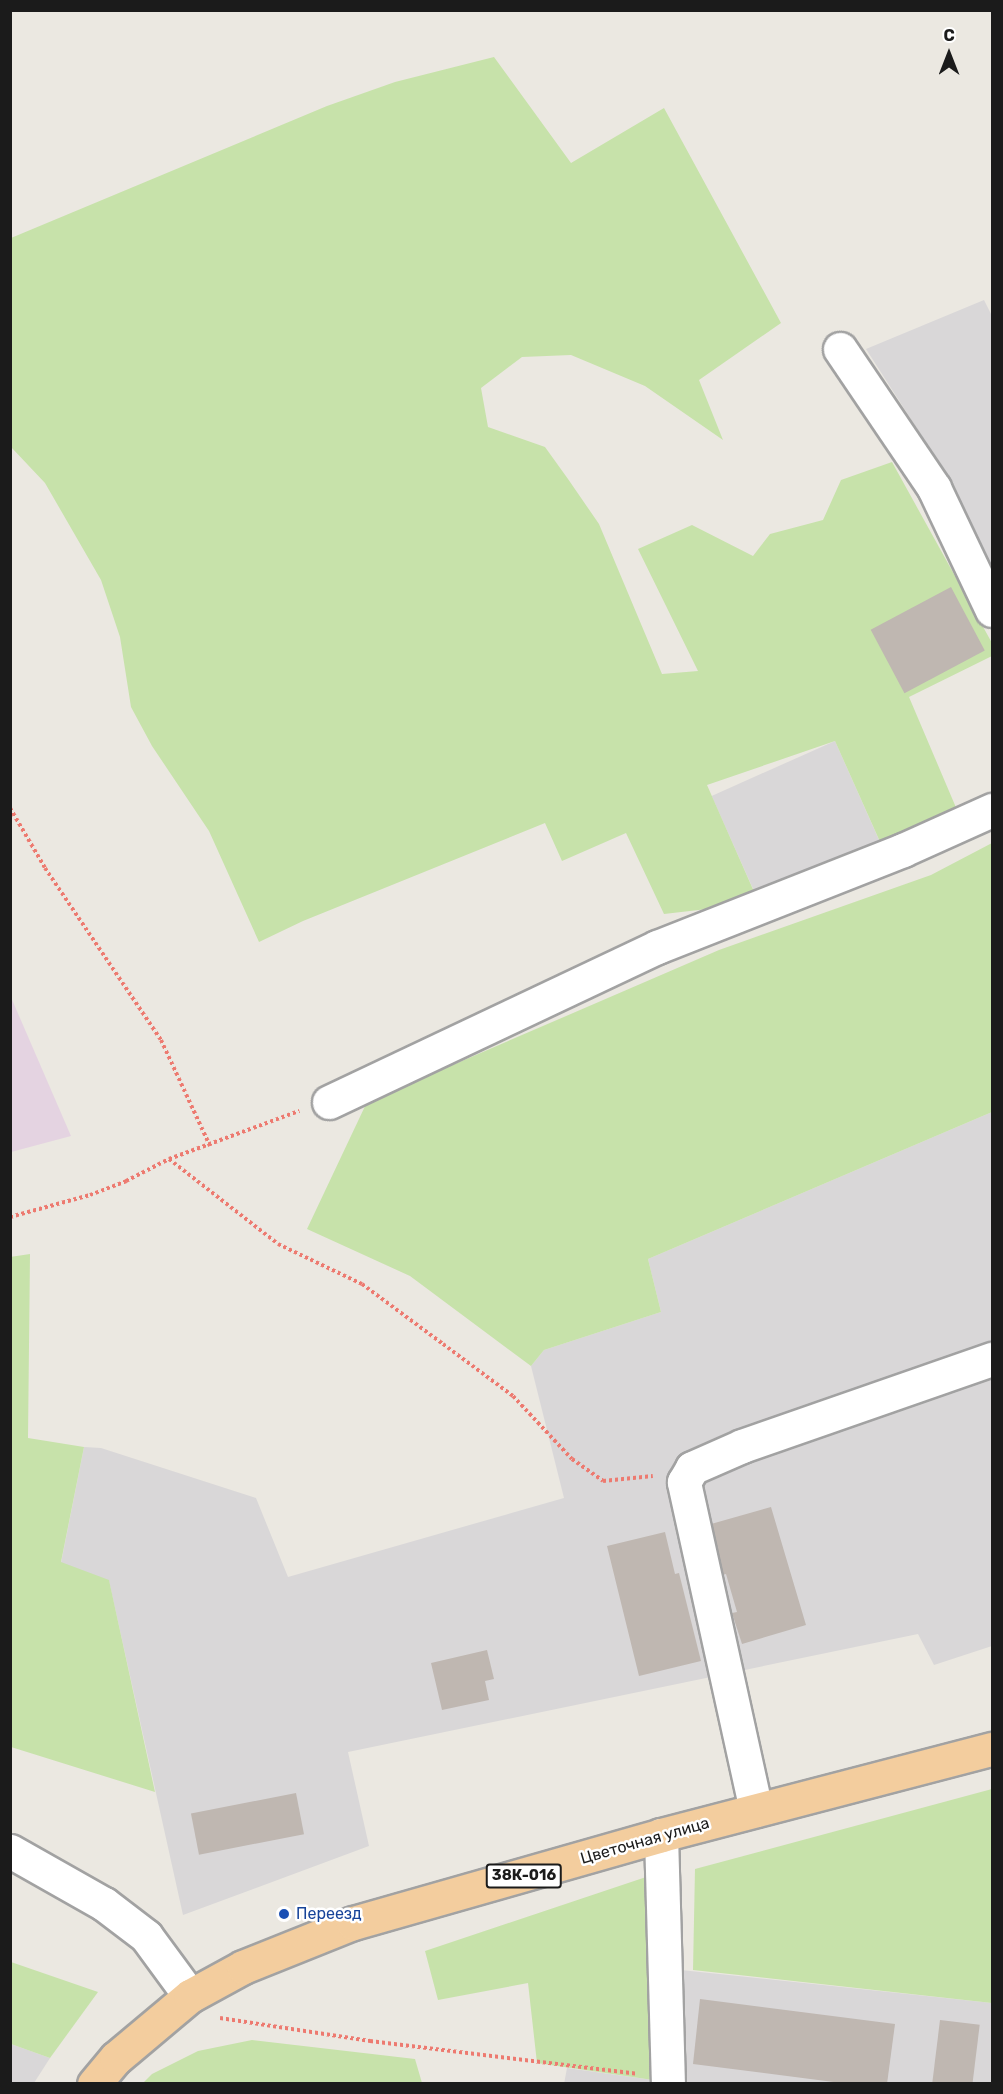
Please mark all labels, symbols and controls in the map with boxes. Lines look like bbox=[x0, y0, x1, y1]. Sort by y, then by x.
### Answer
north arrow bbox=[919, 24, 979, 84]
text: С bbox=[943, 26, 955, 45]
street label: Цветочная улица bbox=[578, 1813, 712, 1869]
road number: 38К-016 bbox=[485, 1864, 563, 1888]
place label: Переезд bbox=[296, 1904, 362, 1924]
marker: Переезд bbox=[277, 1907, 291, 1921]

